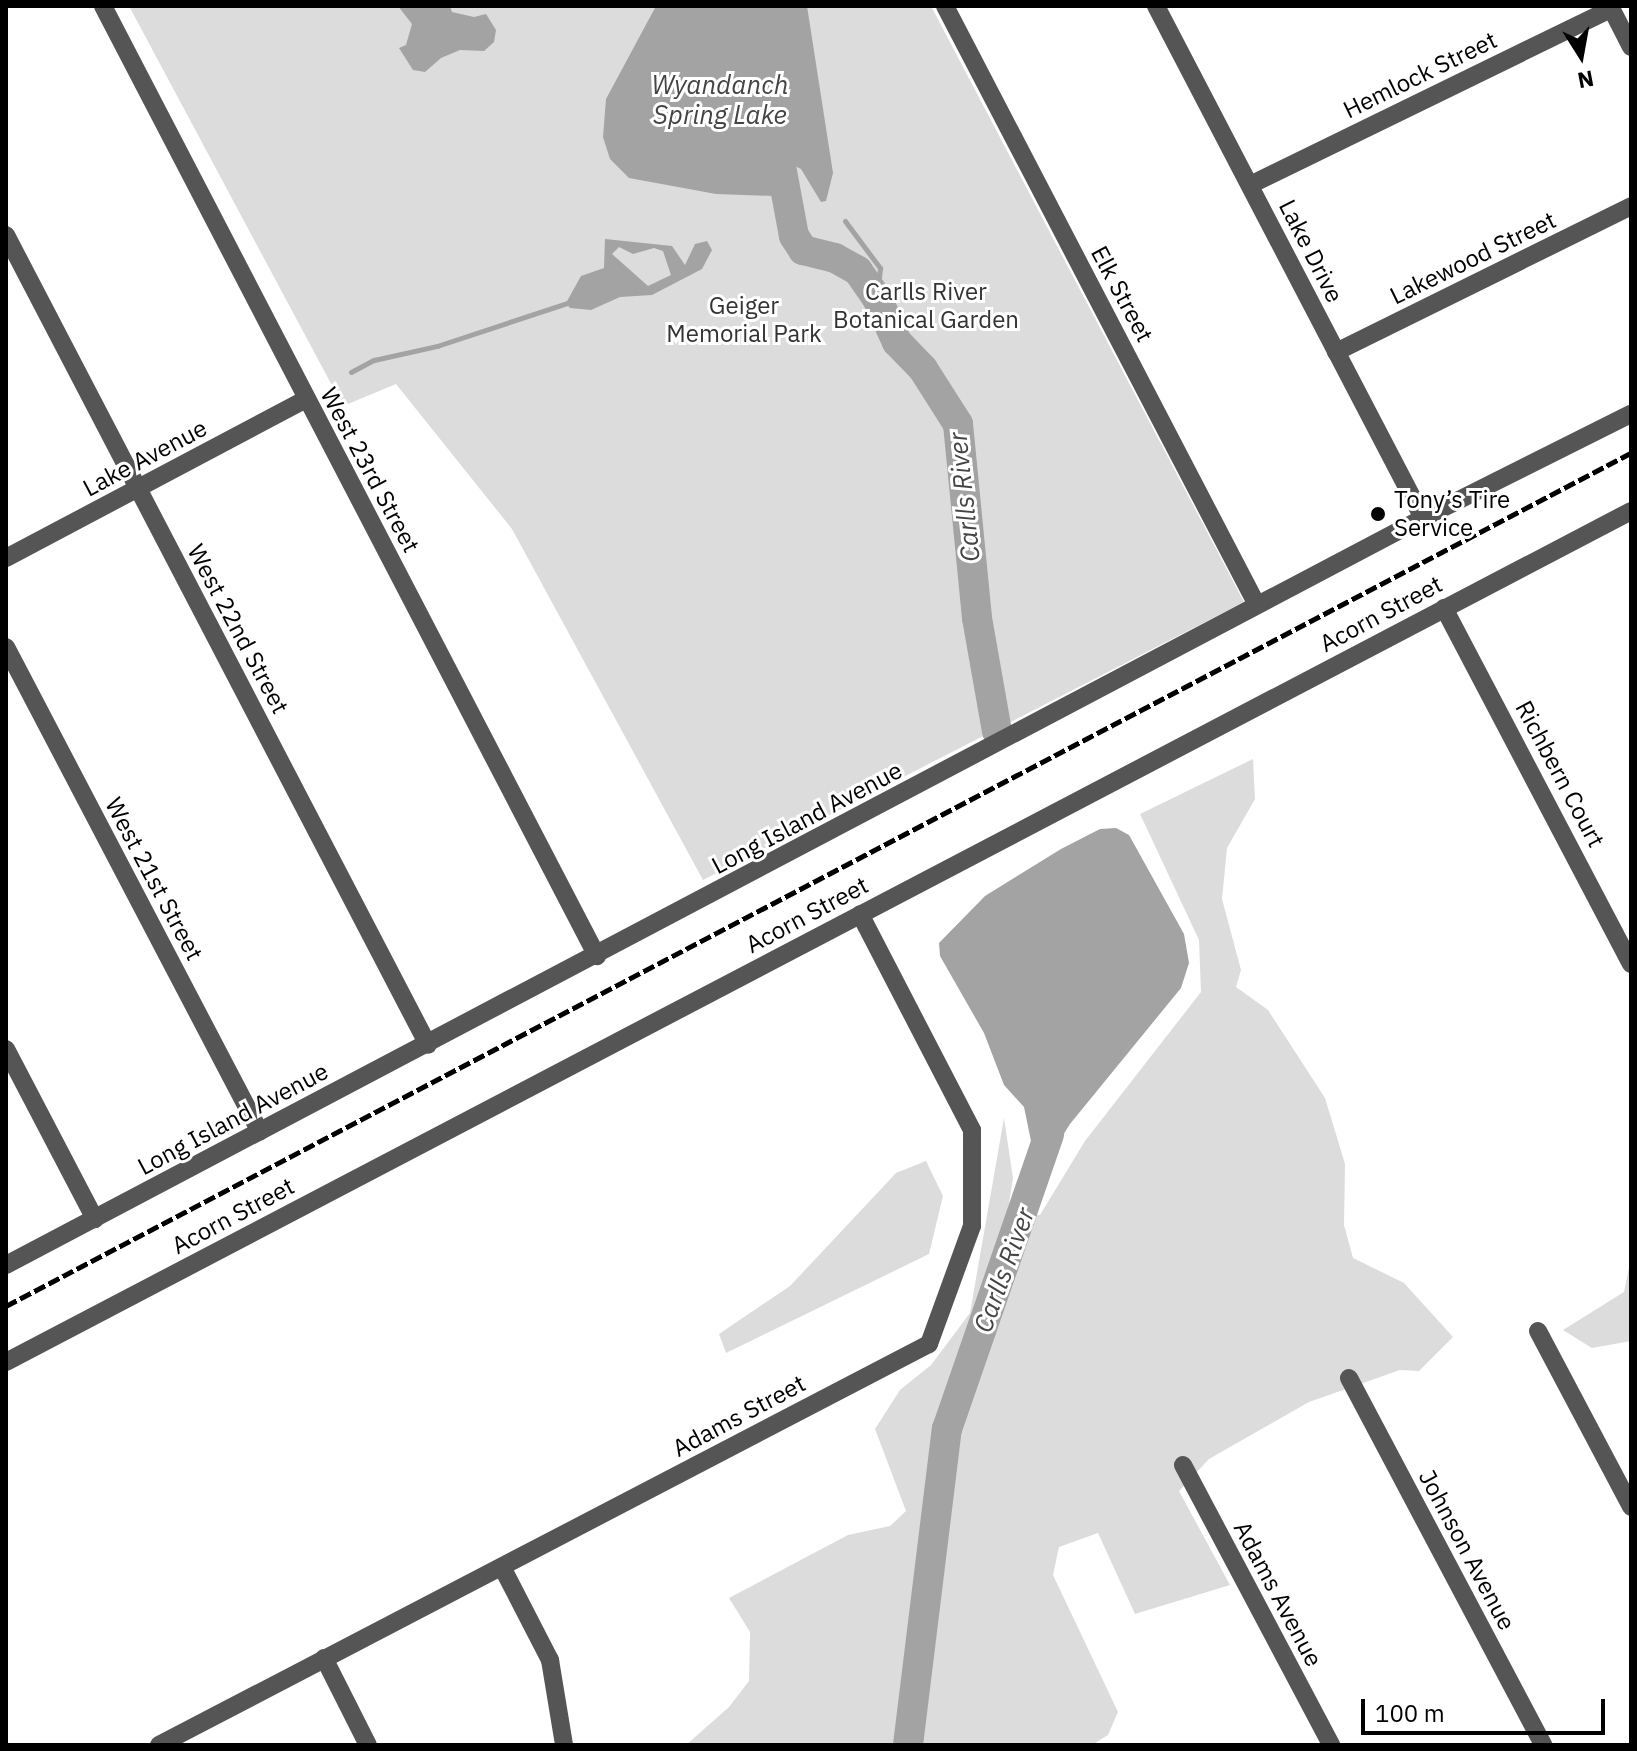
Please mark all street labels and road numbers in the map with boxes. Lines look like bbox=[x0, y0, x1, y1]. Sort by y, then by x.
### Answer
street label: Hemlock Street bbox=[1339, 25, 1501, 125]
street label: Lake Drive bbox=[1273, 195, 1349, 307]
street label: Lakewood Street bbox=[1385, 205, 1561, 311]
street label: Elk Street bbox=[1085, 241, 1159, 347]
street label: West 23rd Street bbox=[314, 383, 426, 557]
street label: Lake Avenue bbox=[78, 413, 212, 503]
street label: West 22nd Street bbox=[181, 539, 295, 719]
street label: Acorn Street bbox=[1315, 570, 1447, 658]
street label: Richbern Court bbox=[1509, 696, 1611, 852]
street label: Long Island Avenue bbox=[707, 756, 907, 880]
street label: West 21st Street bbox=[99, 793, 209, 965]
street label: Acorn Street bbox=[741, 871, 873, 959]
street label: Long Island Avenue bbox=[133, 1057, 333, 1181]
street label: Acorn Street bbox=[167, 1172, 299, 1260]
street label: Adams Street bbox=[668, 1369, 810, 1463]
street label: Johnson Avenue bbox=[1413, 1465, 1521, 1635]
street label: Adams Avenue bbox=[1228, 1516, 1328, 1672]

